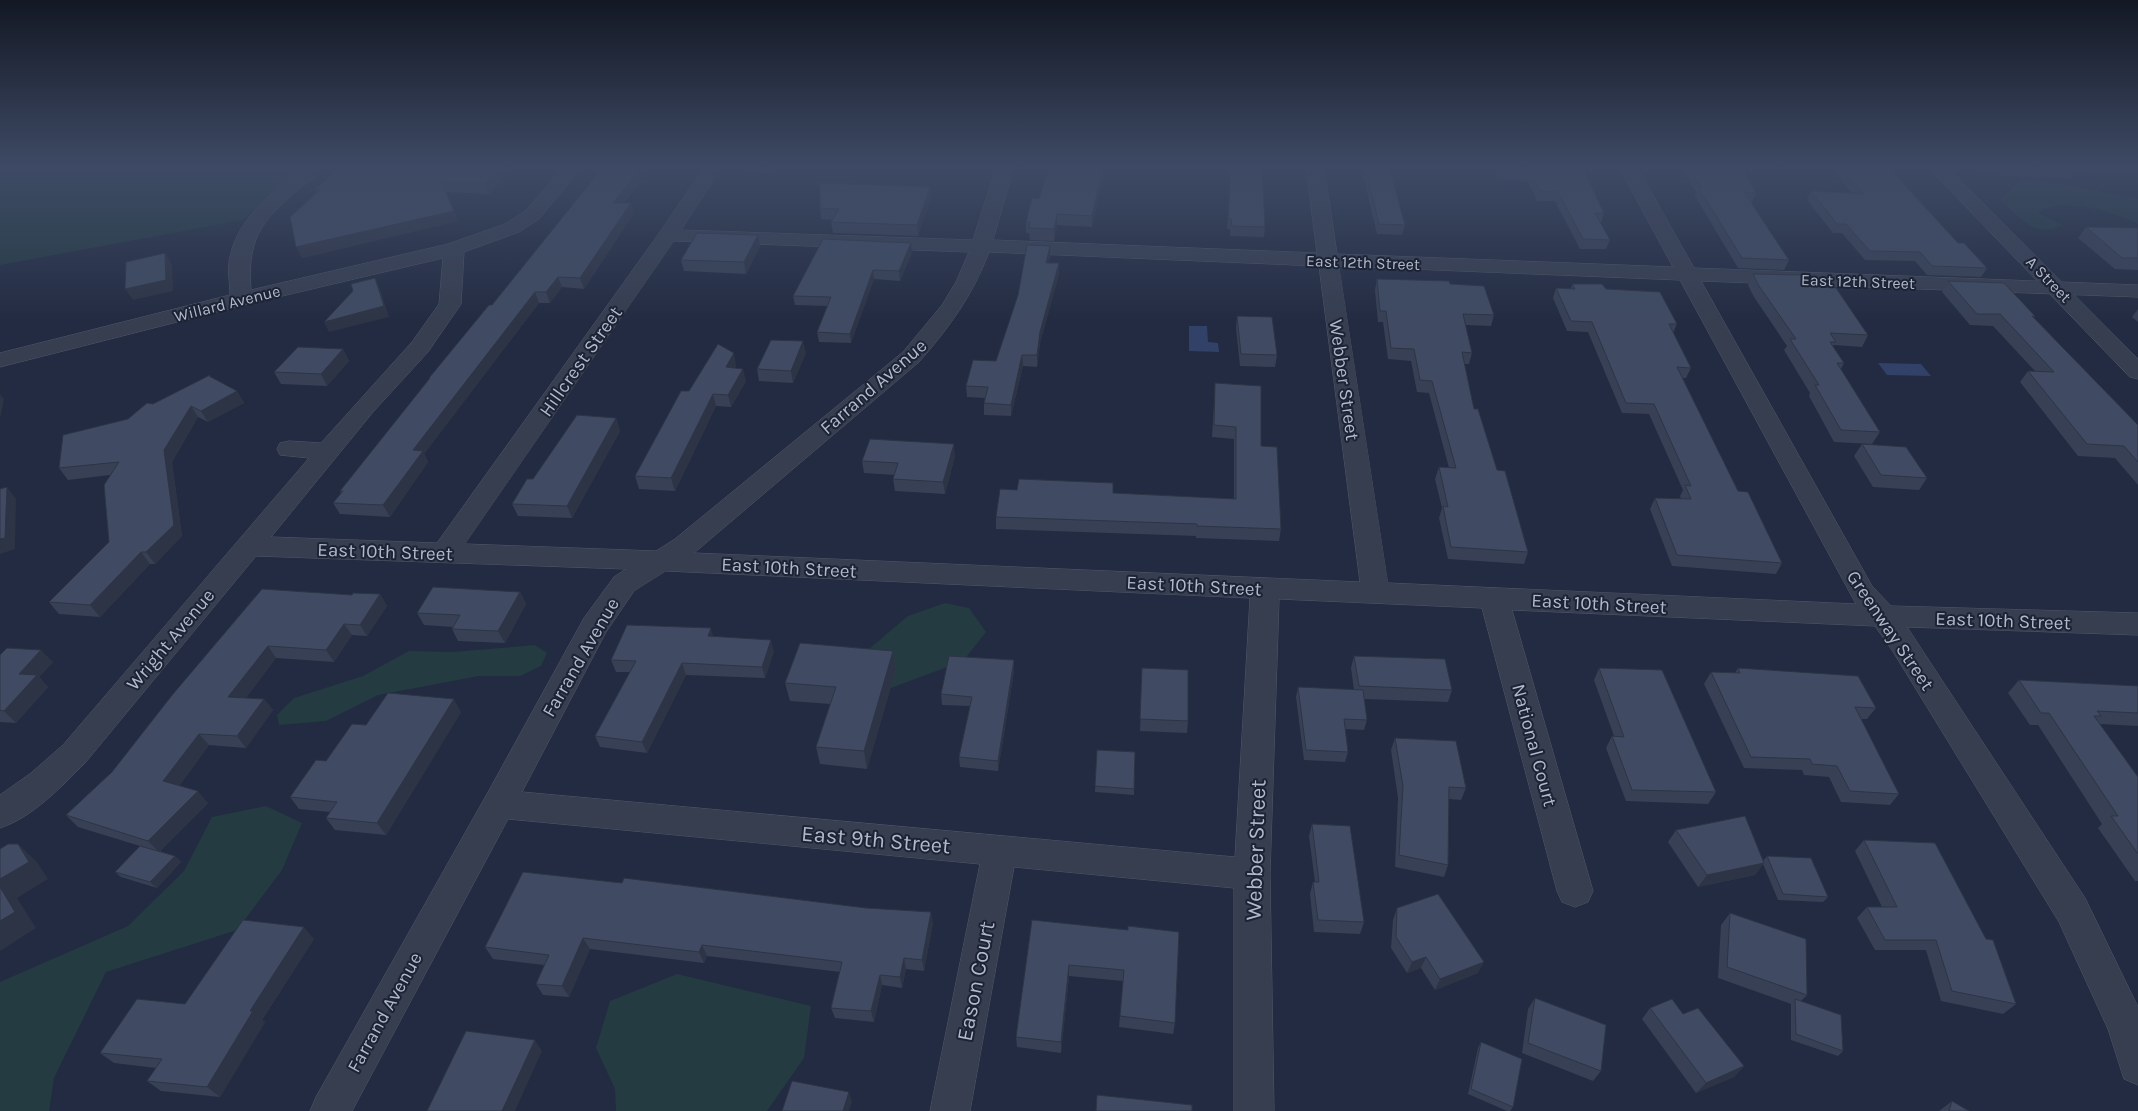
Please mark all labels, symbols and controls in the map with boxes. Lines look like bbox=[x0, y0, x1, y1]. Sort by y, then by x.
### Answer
street label: East 12th Street bbox=[1306, 251, 1420, 274]
street label: A Street bbox=[2022, 252, 2075, 306]
street label: East 12th Street bbox=[1801, 270, 1915, 293]
street label: Willard Avenue bbox=[172, 281, 282, 326]
street label: Hillcrest Street bbox=[535, 302, 627, 421]
street label: Webber Street bbox=[1325, 318, 1363, 442]
street label: Farrand Avenue bbox=[816, 335, 931, 439]
street label: East 10th Street bbox=[317, 539, 453, 565]
street label: East 10th Street bbox=[721, 553, 857, 583]
street label: Greenway Street bbox=[1842, 566, 1938, 695]
street label: East 10th Street bbox=[1126, 571, 1262, 601]
street label: Wright Avenue bbox=[122, 585, 219, 695]
street label: East 10th Street bbox=[1531, 589, 1667, 619]
street label: Farrand Avenue bbox=[538, 594, 624, 721]
street label: East 10th Street bbox=[1935, 608, 2071, 634]
street label: National Court bbox=[1507, 682, 1561, 809]
street label: Webber Street bbox=[1241, 779, 1271, 921]
street label: East 9th Street bbox=[800, 821, 951, 859]
street label: Eason Court bbox=[952, 919, 1000, 1043]
street label: Farrand Avenue bbox=[343, 949, 427, 1076]

